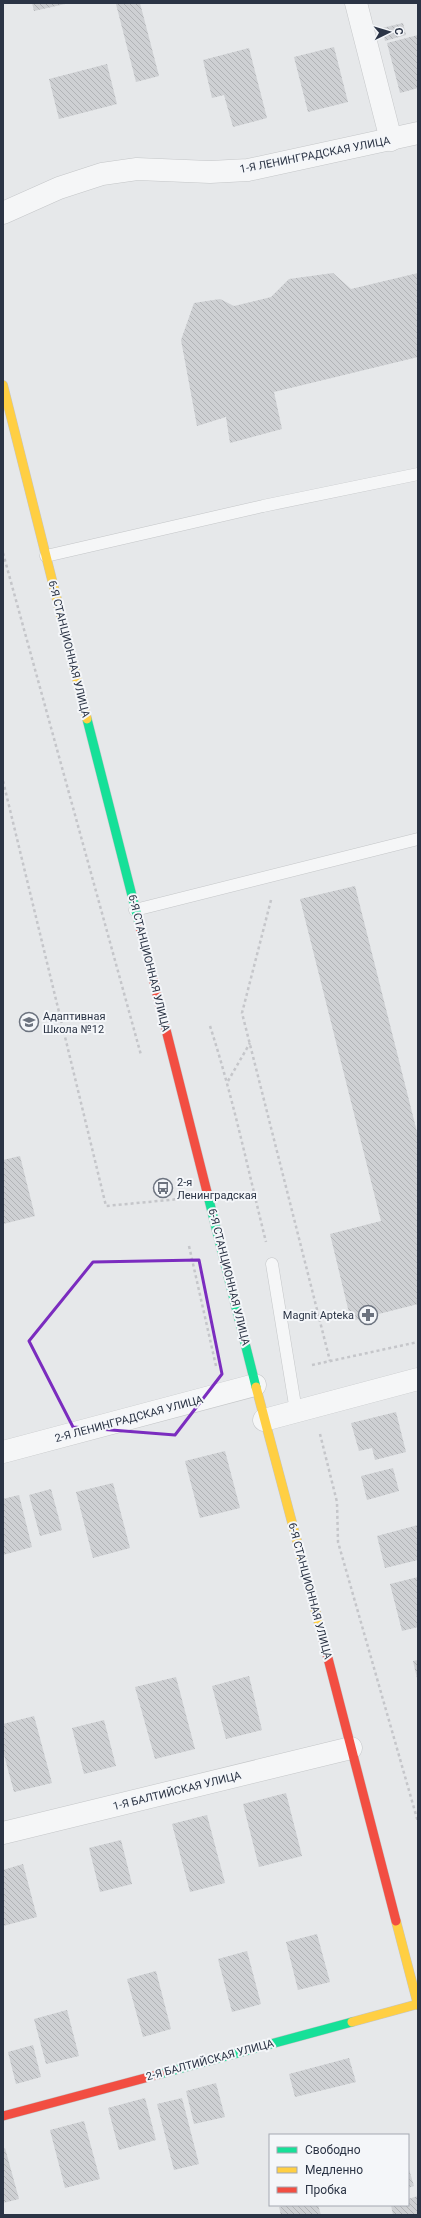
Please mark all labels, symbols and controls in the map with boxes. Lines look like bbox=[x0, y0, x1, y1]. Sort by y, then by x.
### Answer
north arrow bbox=[369, 12, 409, 52]
text: С bbox=[392, 27, 405, 35]
street label: 1-Я ЛЕНИНГРАДСКАЯ УЛИЦА bbox=[239, 134, 392, 176]
street label: 6-Я СТАНЦИОННАЯ УЛИЦА bbox=[46, 579, 93, 720]
street label: 6-Я СТАНЦИОННАЯ УЛИЦА bbox=[126, 893, 173, 1034]
place label: Адаптивная Школа №12 bbox=[43, 1010, 105, 1036]
school or university icon: Адаптивная Школа №12 bbox=[18, 1011, 40, 1033]
place label: 2-я Ленинградская bbox=[177, 1176, 257, 1202]
bus stop icon: 2-я Ленинградская bbox=[152, 1177, 174, 1199]
street label: 6-Я СТАНЦИОННАЯ УЛИЦА bbox=[206, 1207, 253, 1348]
pharmacy icon: Magnit Apteka bbox=[357, 1304, 379, 1326]
place label: Magnit Apteka bbox=[283, 1309, 354, 1322]
street label: 2-Я ЛЕНИНГРАДСКАЯ УЛИЦА bbox=[53, 1393, 205, 1445]
street label: 6-Я СТАНЦИОННАЯ УЛИЦА bbox=[285, 1521, 335, 1662]
street label: 1-Я БАЛТИЙСКАЯ УЛИЦА bbox=[112, 1769, 243, 1813]
street label: 2-Я БАЛТИЙСКАЯ УЛИЦА bbox=[145, 2036, 276, 2083]
legend bbox=[269, 2134, 409, 2206]
text: Свободно bbox=[305, 2143, 361, 2157]
text: Медленно bbox=[305, 2163, 363, 2177]
text: Пробка bbox=[305, 2183, 347, 2197]

